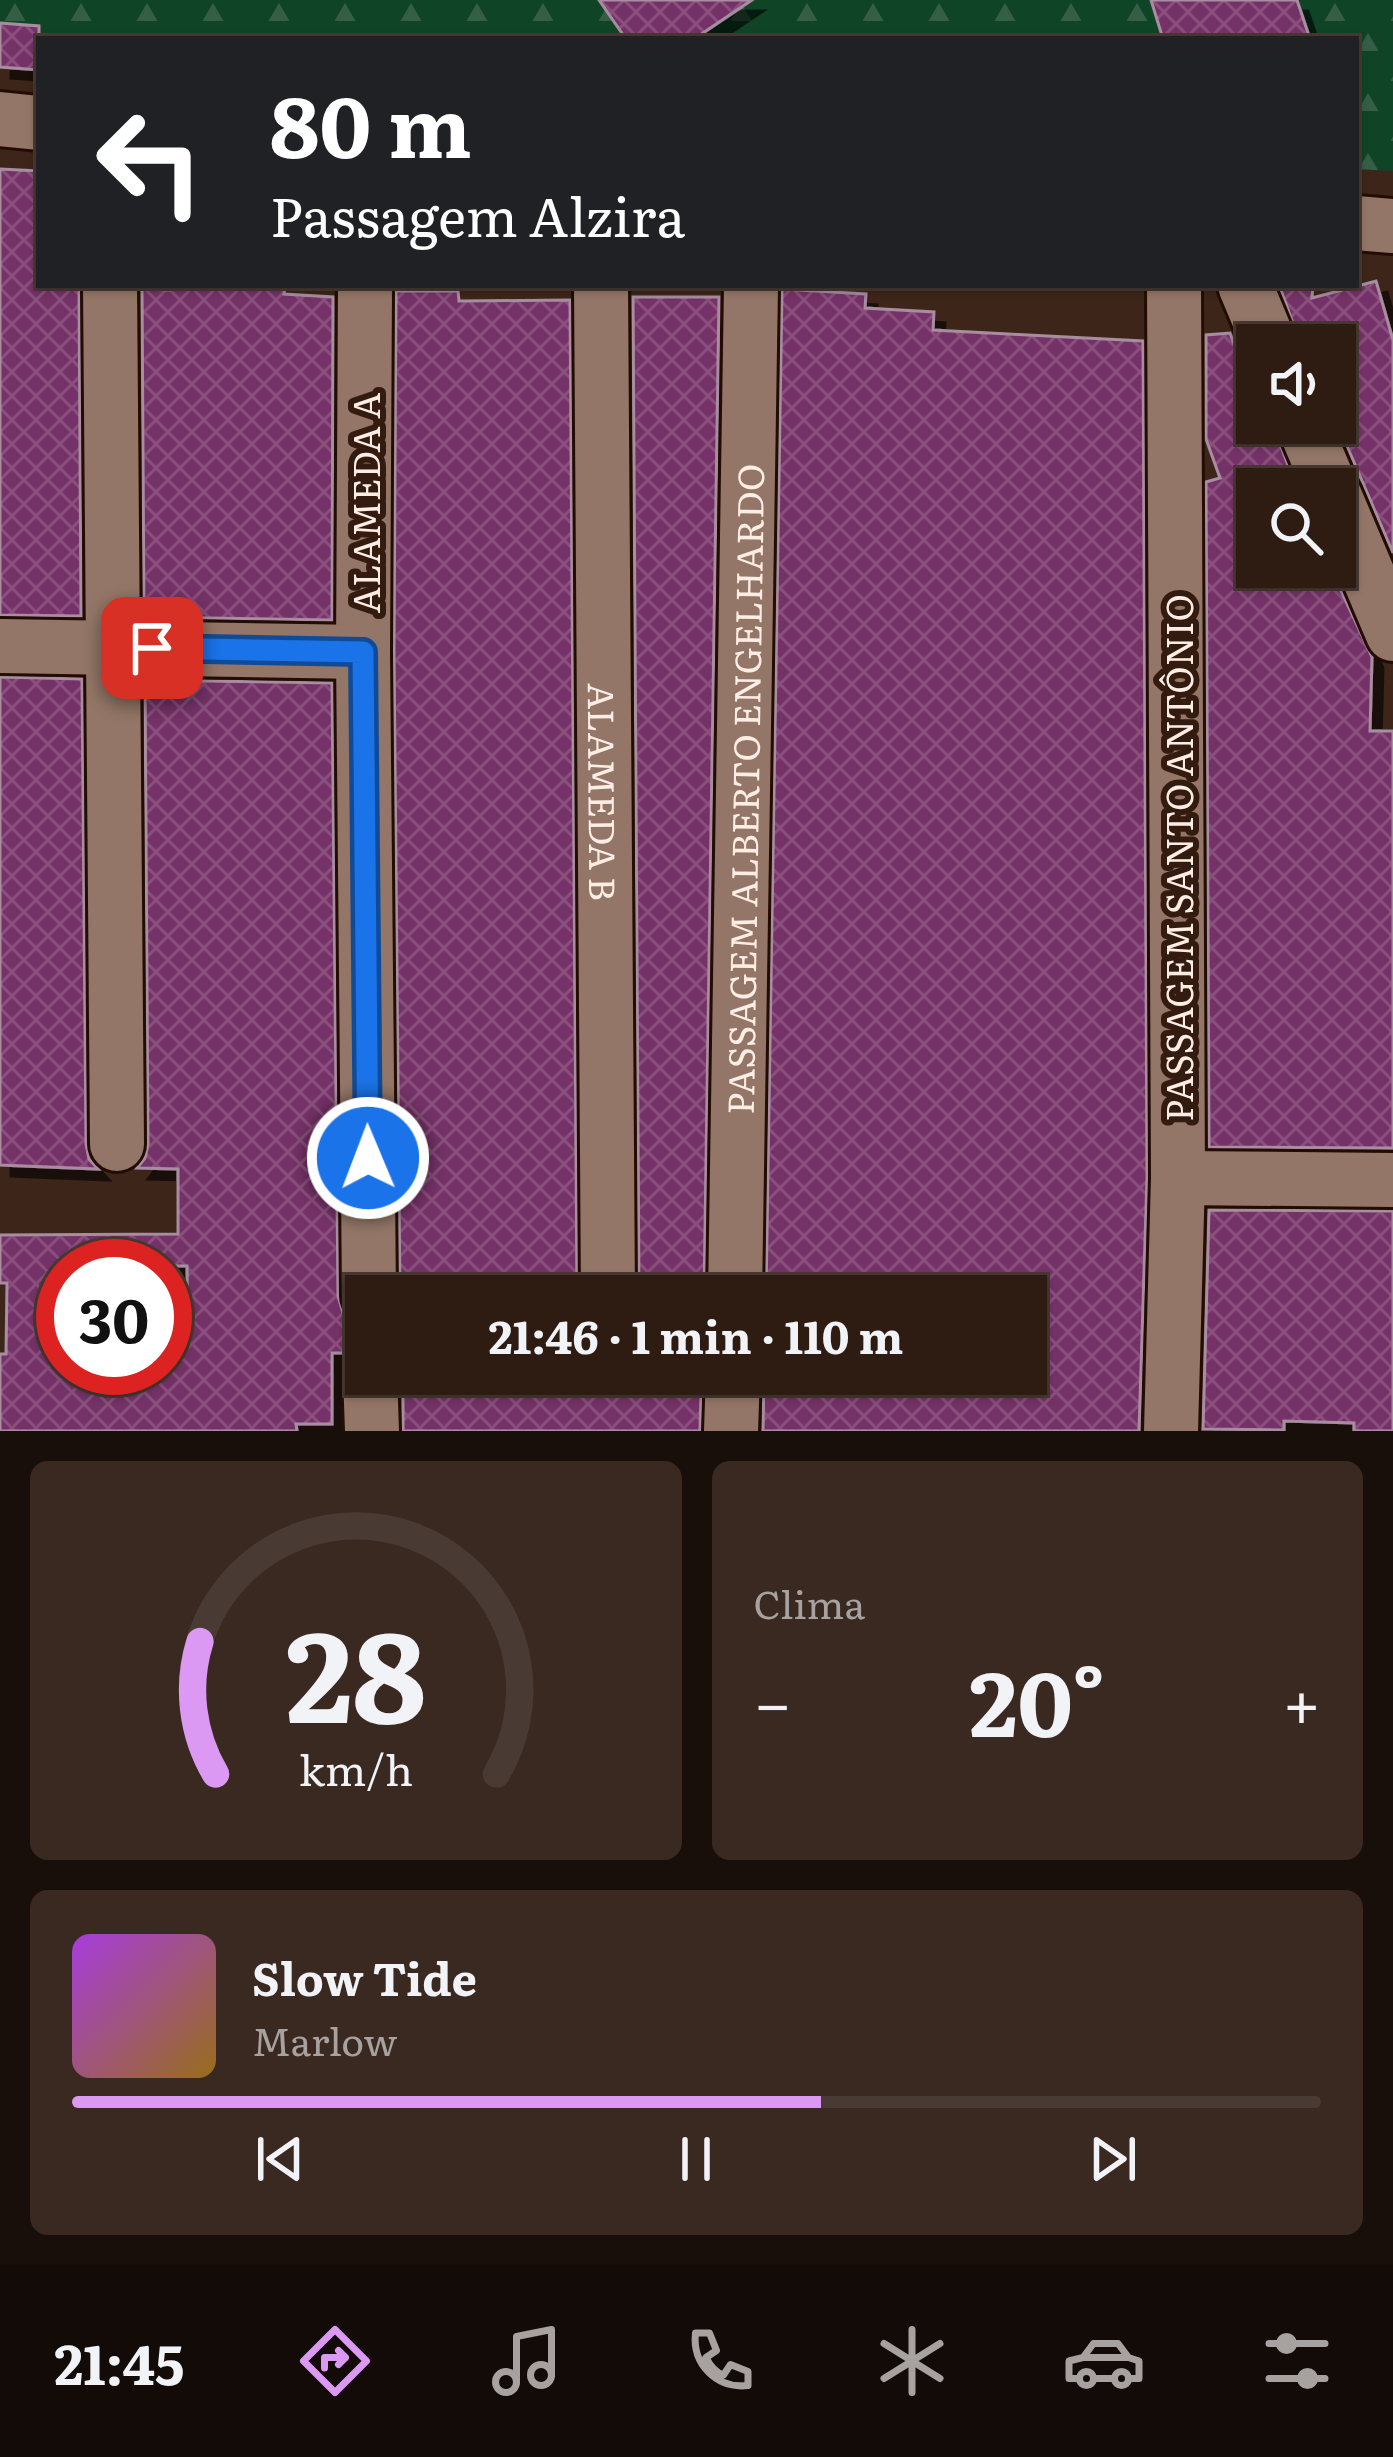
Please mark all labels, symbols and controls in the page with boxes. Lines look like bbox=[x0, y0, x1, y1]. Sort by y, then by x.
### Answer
text: 80 m bbox=[270, 59, 472, 184]
icon: left bbox=[72, 84, 228, 240]
text: Passagem Alzira bbox=[270, 173, 685, 254]
map controls bbox=[1236, 324, 1356, 588]
button: sound bbox=[1236, 324, 1356, 444]
street label: ALAMEDA A bbox=[338, 393, 391, 613]
street label: PASSAGEM ALBERTO ENGELHARDO bbox=[711, 463, 775, 1115]
button: search bbox=[1236, 468, 1356, 588]
street label: PASSAGEM SANTO ANTÔNIO bbox=[1151, 594, 1204, 1122]
pin bbox=[101, 597, 203, 699]
icon: arrive bbox=[119, 615, 185, 681]
street label: ALAMEDA B bbox=[577, 683, 632, 901]
position arrow bbox=[305, 1095, 431, 1221]
speed limit sign: 30 bbox=[36, 1239, 192, 1395]
text: 21:46 · 1 min · 110 m bbox=[489, 1301, 903, 1368]
text: Clima bbox=[754, 1573, 865, 1631]
text: 28 bbox=[285, 1576, 426, 1761]
text: 20° bbox=[969, 1631, 1105, 1765]
text: − bbox=[754, 1650, 792, 1748]
text: + bbox=[1283, 1650, 1321, 1748]
text: km/h bbox=[299, 1735, 413, 1798]
text: Slow Tide bbox=[252, 1943, 477, 2010]
text: Marlow bbox=[252, 2010, 397, 2068]
icon: previous bbox=[247, 2126, 313, 2192]
icon: pause bbox=[663, 2126, 729, 2192]
icon: next bbox=[1080, 2126, 1146, 2192]
icon: directions bbox=[293, 2319, 377, 2403]
icon: music bbox=[485, 2319, 569, 2403]
icon: phone bbox=[678, 2319, 762, 2403]
icon: climate bbox=[870, 2319, 954, 2403]
icon: car bbox=[1062, 2319, 1146, 2403]
icon: filters bbox=[1255, 2319, 1339, 2403]
text: 21:45 bbox=[54, 2321, 184, 2402]

